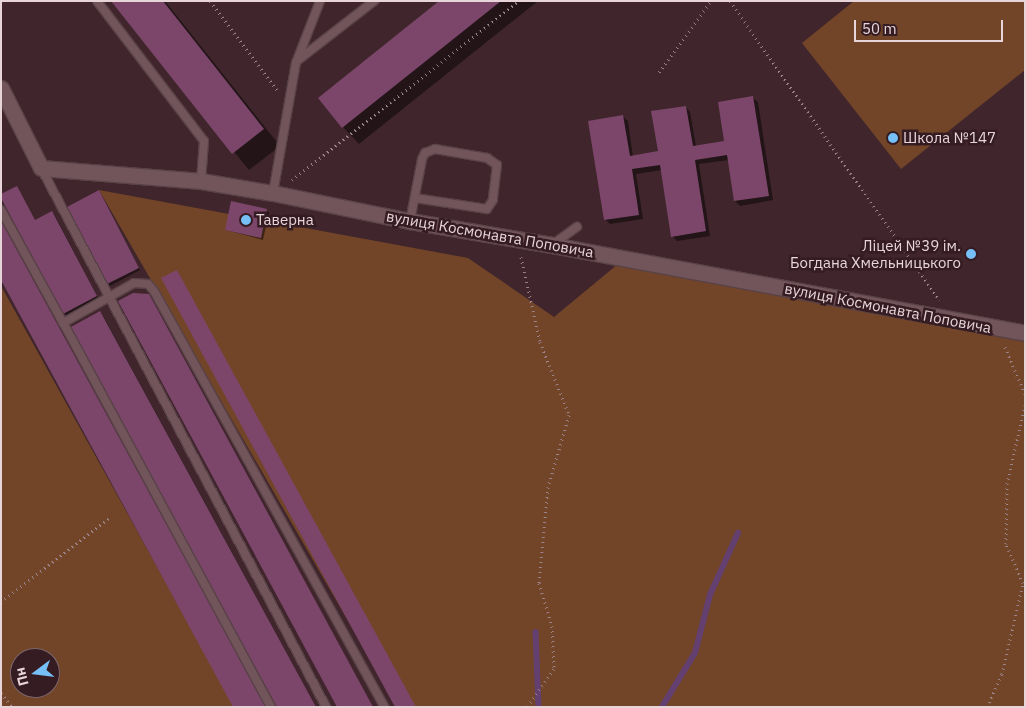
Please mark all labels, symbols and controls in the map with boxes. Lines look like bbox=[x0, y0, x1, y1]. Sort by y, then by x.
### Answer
scale bar bbox=[856, 10, 1005, 42]
text: 50 m bbox=[862, 19, 897, 38]
place label: Школа №147 bbox=[903, 129, 996, 147]
marker: Школа №147 bbox=[887, 132, 899, 144]
street label: вулиця Космонавта Поповича bbox=[385, 207, 595, 261]
place label: Таверна bbox=[256, 211, 314, 229]
marker: Таверна bbox=[240, 214, 252, 226]
place label: Ліцей №39 ім. Богдана Хмельницького bbox=[790, 236, 961, 271]
marker: Ліцей №39 ім. Богдана Хмельницького bbox=[965, 248, 977, 260]
street label: вулиця Космонавта Поповича bbox=[783, 279, 993, 337]
north arrow bbox=[10, 648, 60, 698]
text: Пн bbox=[10, 665, 33, 688]

